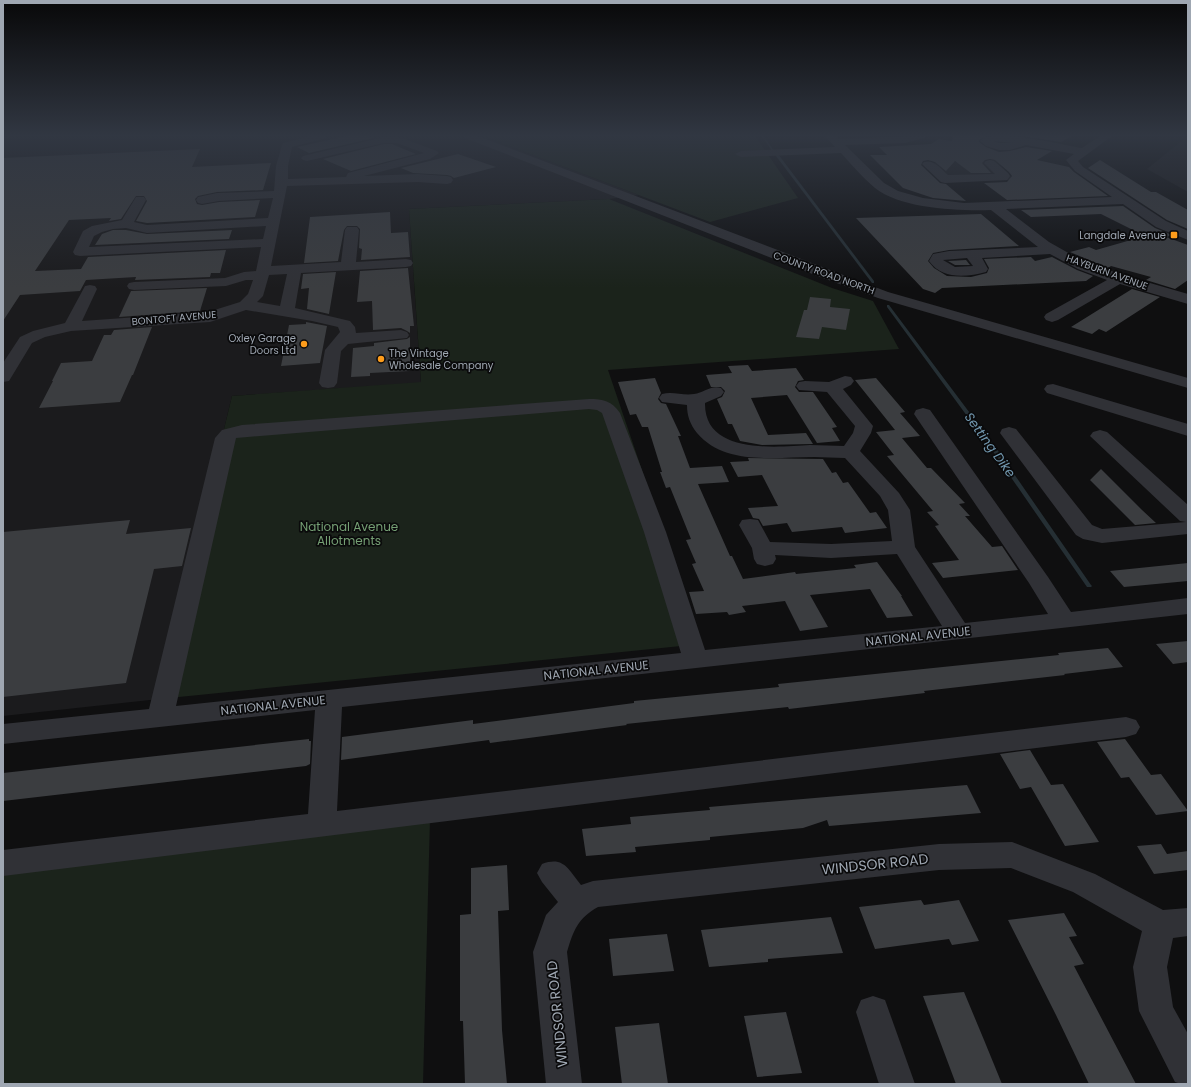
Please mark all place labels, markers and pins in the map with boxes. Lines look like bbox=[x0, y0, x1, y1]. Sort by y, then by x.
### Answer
place label: Langdale Avenue bbox=[1079, 228, 1166, 243]
marker: Langdale Avenue bbox=[1169, 230, 1179, 240]
place label: Oxley Garage Doors Ltd bbox=[228, 331, 296, 358]
marker: Oxley Garage Doors Ltd bbox=[299, 339, 309, 349]
place label: The Vintage Wholesale Company bbox=[389, 346, 494, 373]
marker: The Vintage Wholesale Company bbox=[376, 354, 386, 364]

